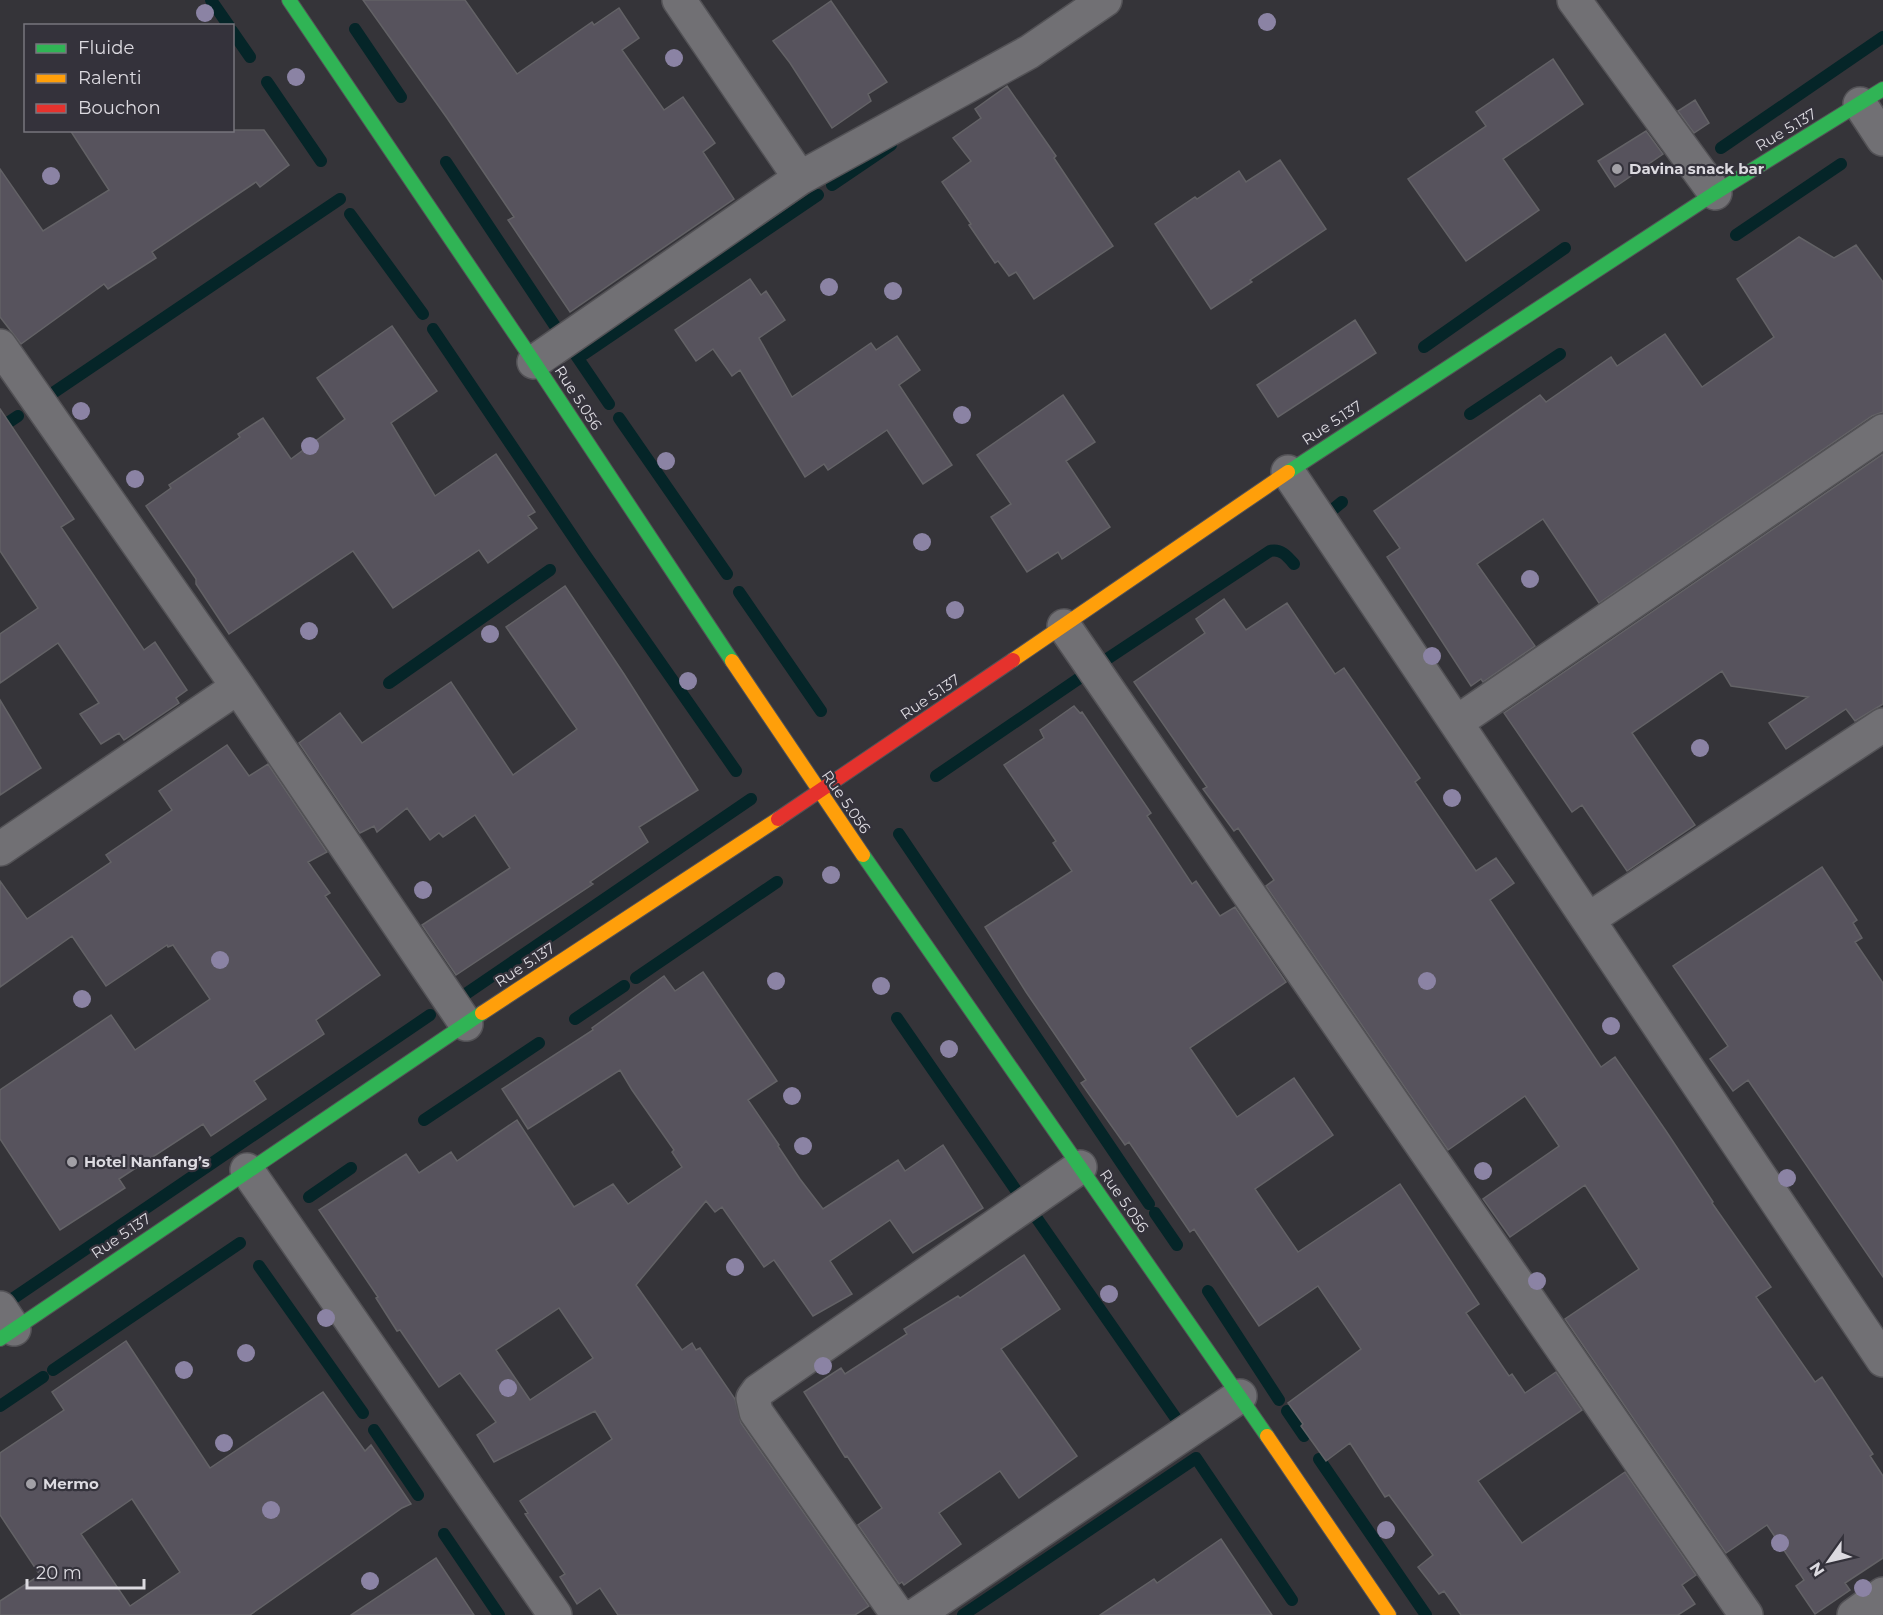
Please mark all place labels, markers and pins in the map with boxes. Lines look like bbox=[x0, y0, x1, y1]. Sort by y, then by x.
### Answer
place label: Davina snack bar bbox=[1629, 159, 1765, 178]
marker: Davina snack bar bbox=[1610, 162, 1624, 176]
place label: Hotel Nanfang’s bbox=[84, 1152, 210, 1171]
marker: Hotel Nanfang’s bbox=[65, 1155, 79, 1169]
place label: Mermo bbox=[43, 1474, 99, 1493]
marker: Mermo bbox=[24, 1477, 38, 1491]

